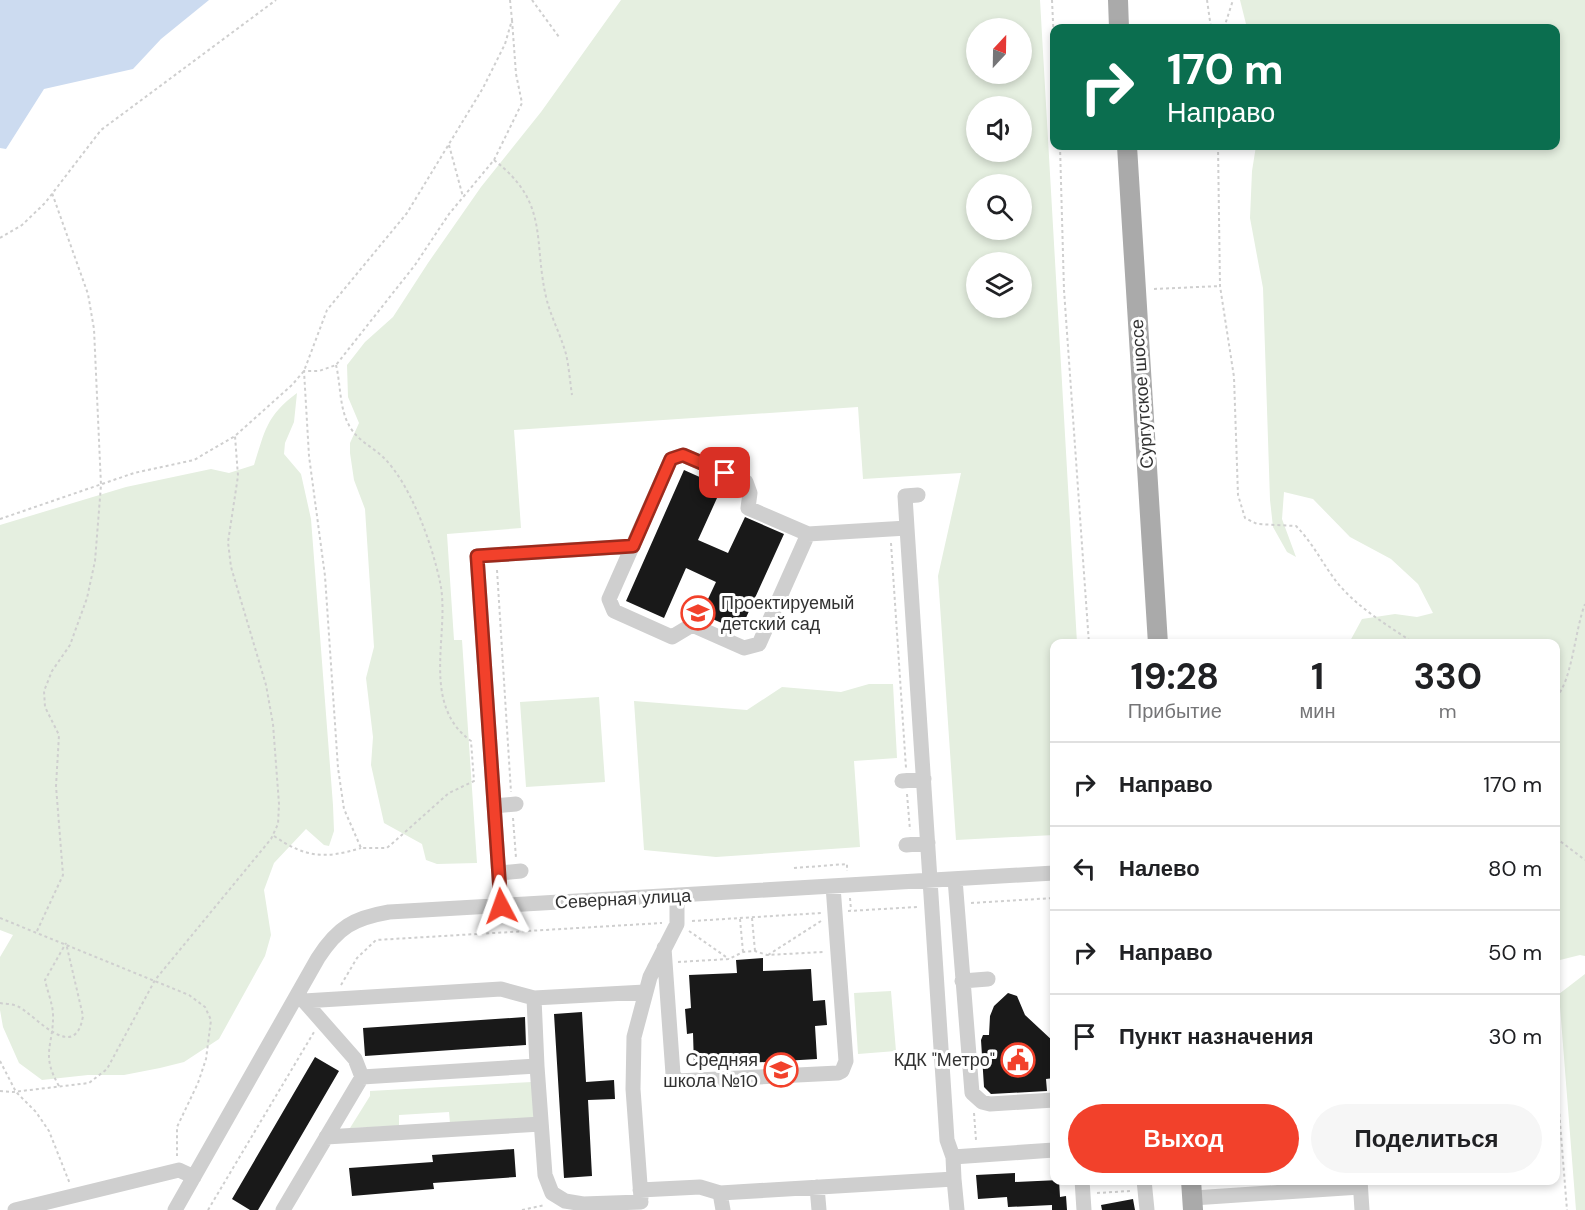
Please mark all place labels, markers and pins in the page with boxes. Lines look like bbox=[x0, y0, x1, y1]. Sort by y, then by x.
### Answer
pin bbox=[699, 447, 750, 498]
place label: Проектируемый детский сад bbox=[721, 591, 854, 636]
school or university icon: Проектируемый детский сад bbox=[680, 595, 716, 631]
public building icon: КДК "Метро" bbox=[1000, 1042, 1036, 1078]
place label: Средняя школа №10 bbox=[663, 1048, 758, 1093]
place label: КДК "Метро" bbox=[894, 1048, 995, 1072]
school or university icon: Средняя школа №10 bbox=[763, 1052, 799, 1088]

